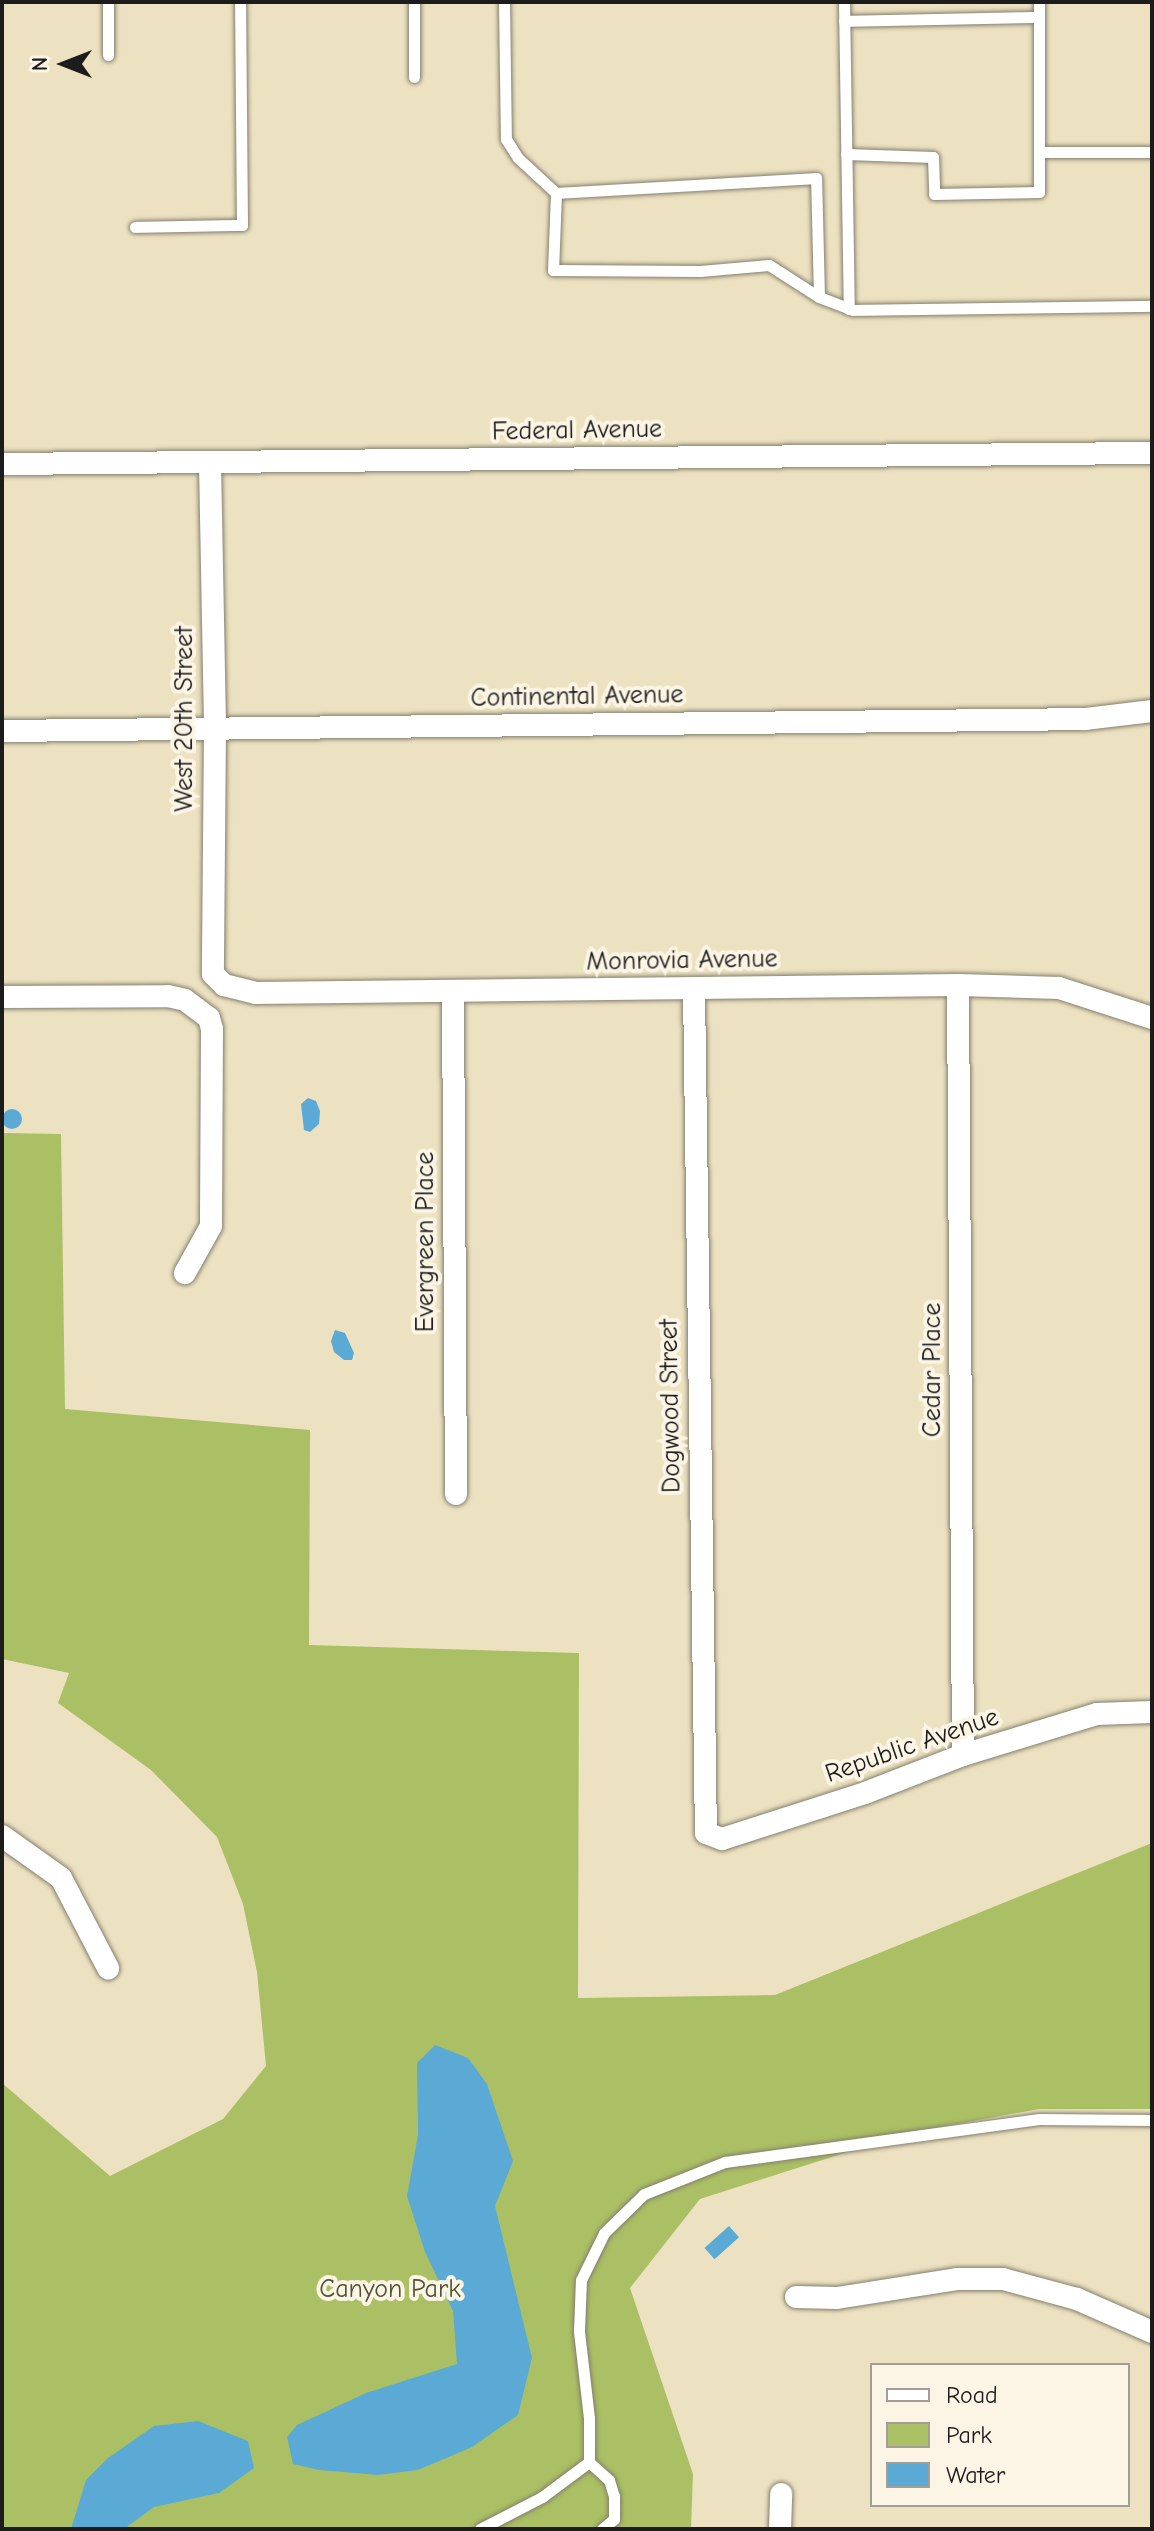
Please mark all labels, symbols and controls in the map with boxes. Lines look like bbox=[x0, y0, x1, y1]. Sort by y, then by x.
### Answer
north arrow bbox=[24, 24, 104, 104]
text: N bbox=[27, 57, 53, 71]
street label: Federal Avenue bbox=[492, 414, 662, 448]
street label: West 20th Street bbox=[169, 626, 201, 812]
street label: Continental Avenue bbox=[470, 680, 684, 714]
street label: Monrovia Avenue bbox=[586, 944, 778, 978]
street label: Evergreen Place bbox=[410, 1152, 442, 1332]
street label: Cedar Place bbox=[917, 1303, 949, 1437]
street label: Dogwood Street bbox=[654, 1319, 688, 1493]
street label: Republic Avenue bbox=[821, 1702, 1003, 1790]
park label: Canyon Park bbox=[319, 2274, 461, 2306]
legend bbox=[870, 2363, 1130, 2507]
text: Road bbox=[946, 2381, 998, 2409]
text: Park bbox=[946, 2421, 992, 2449]
text: Water bbox=[946, 2461, 1005, 2489]

